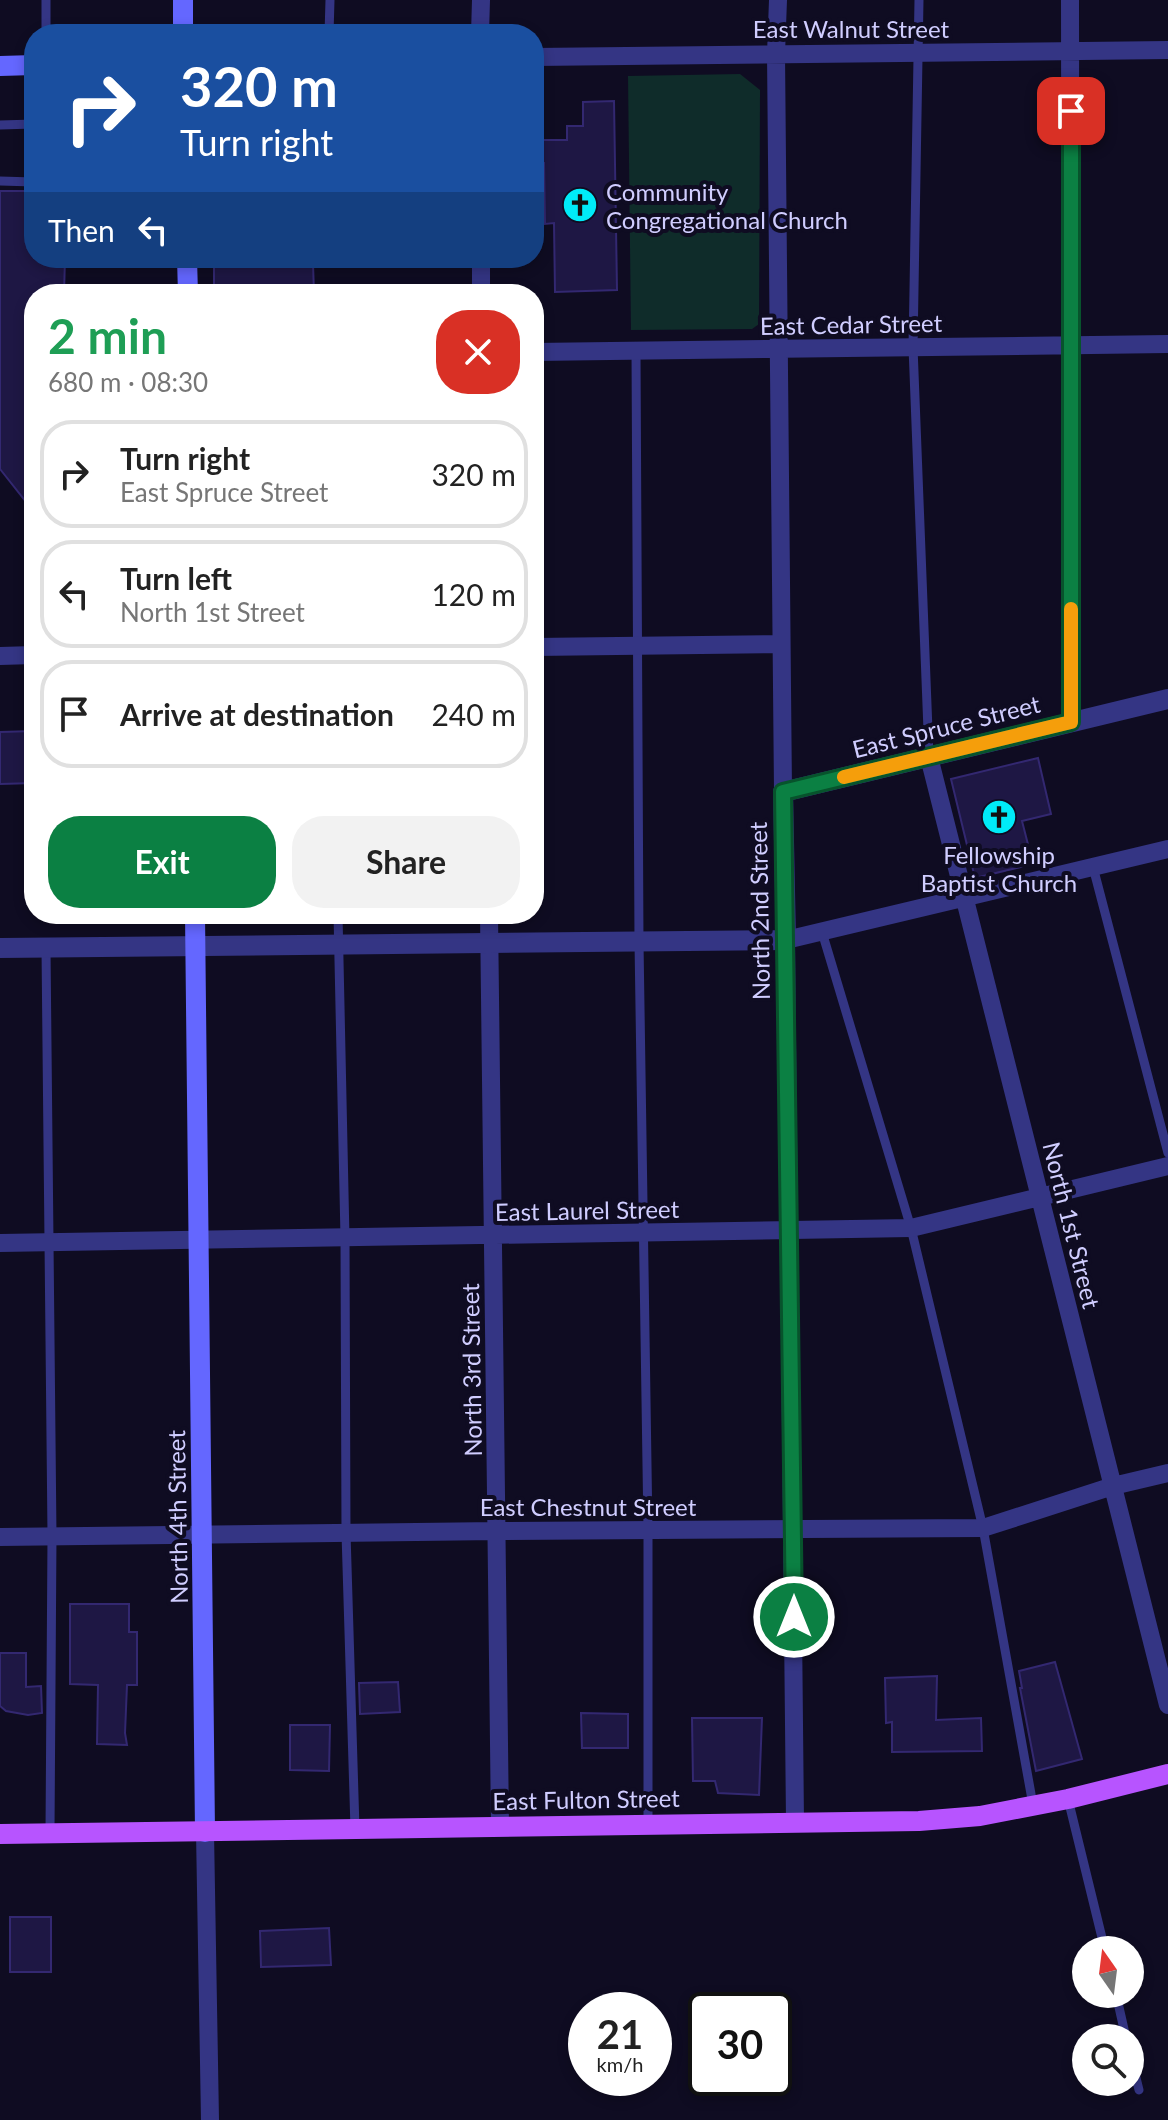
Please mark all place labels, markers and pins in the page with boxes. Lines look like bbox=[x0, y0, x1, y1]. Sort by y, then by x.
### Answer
pin bbox=[1037, 77, 1105, 145]
place label: Community Congregational Church bbox=[606, 177, 848, 234]
church icon: Community Congregational Church bbox=[561, 186, 599, 224]
church icon: Fellowship Baptist Church bbox=[980, 798, 1018, 836]
place label: Fellowship Baptist Church bbox=[921, 840, 1077, 897]

